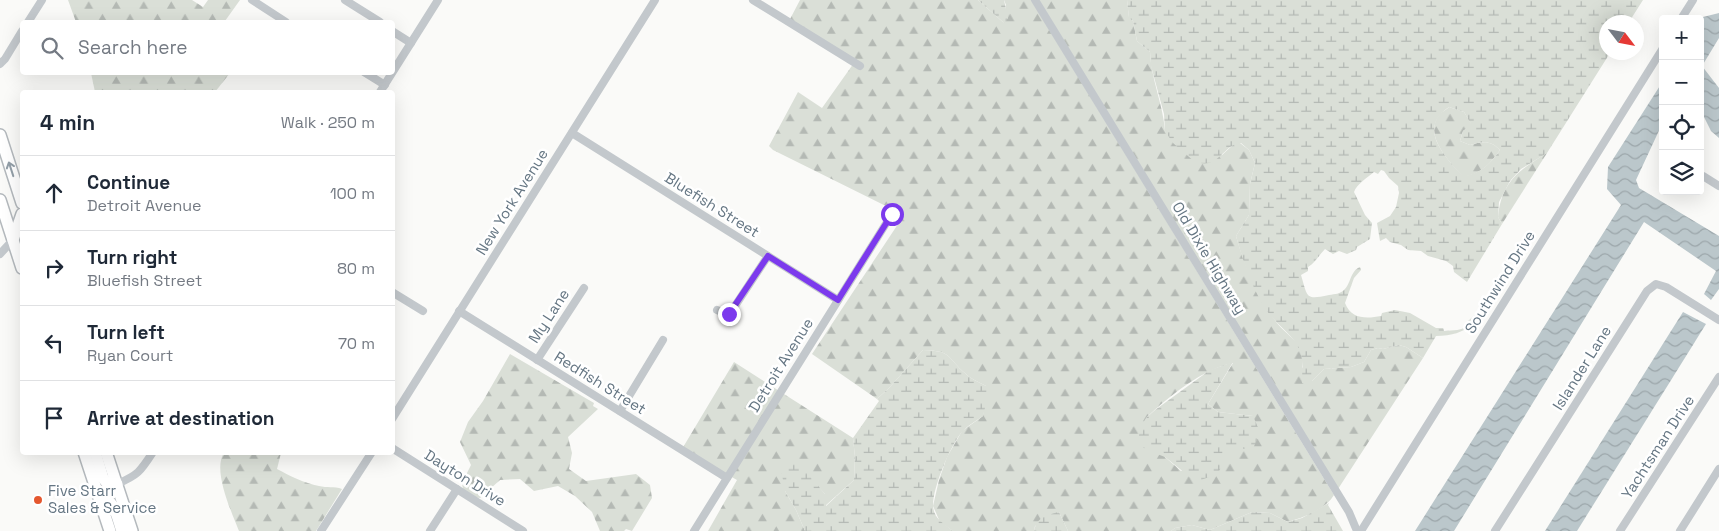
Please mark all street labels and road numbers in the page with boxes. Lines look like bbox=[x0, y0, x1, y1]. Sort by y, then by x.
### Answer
street label: New York Avenue bbox=[471, 145, 552, 258]
street label: Bluefish Street bbox=[661, 168, 763, 241]
street label: Old Dixie Highway bbox=[1168, 198, 1251, 317]
street label: Southwind Drive bbox=[1460, 227, 1539, 337]
street label: My Lane bbox=[524, 285, 573, 346]
street label: Detroit Avenue bbox=[744, 314, 817, 415]
street label: Islander Lane bbox=[1548, 322, 1615, 413]
street label: Redfish Street bbox=[551, 347, 650, 418]
street label: Yachtsman Drive bbox=[1617, 391, 1698, 502]
street label: Dayton Drive bbox=[421, 445, 510, 510]

